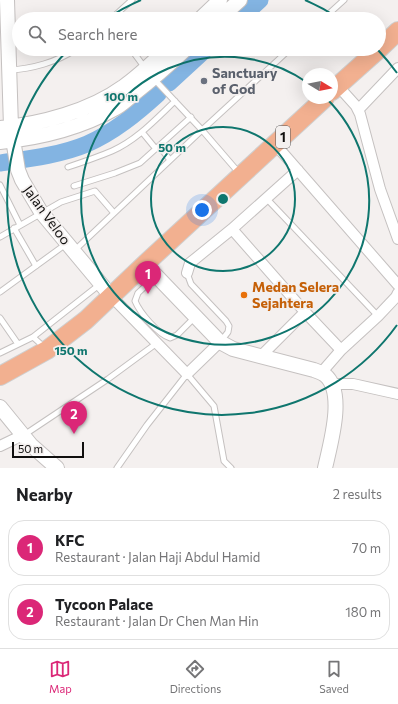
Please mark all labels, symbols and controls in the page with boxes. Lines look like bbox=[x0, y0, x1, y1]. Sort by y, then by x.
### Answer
search box bbox=[12, 12, 386, 56]
icon: search bbox=[26, 23, 48, 45]
text: Search here bbox=[58, 25, 137, 43]
place label: Sanctuary of God bbox=[212, 64, 278, 97]
north arrow bbox=[302, 68, 338, 104]
marker: Sanctuary of God bbox=[199, 76, 209, 86]
text: 100 m bbox=[104, 89, 138, 103]
road number: 1 bbox=[276, 126, 290, 148]
text: 50 m bbox=[158, 140, 186, 154]
street label: Jalan Veloo bbox=[20, 182, 75, 248]
centre of rings bbox=[216, 192, 230, 206]
your location bbox=[192, 200, 212, 220]
pin: 1 bbox=[135, 261, 161, 294]
place label: Medan Selera Sejahtera bbox=[252, 278, 339, 311]
marker: Medan Selera Sejahtera bbox=[239, 290, 249, 300]
text: 150 m bbox=[54, 343, 88, 357]
pin: 2 bbox=[61, 401, 87, 434]
scale bar bbox=[12, 440, 84, 459]
text: 50 m bbox=[18, 442, 43, 455]
text: Nearby bbox=[16, 484, 73, 505]
text: 2 results bbox=[333, 486, 382, 502]
text: KFC bbox=[55, 531, 84, 549]
text: 1 bbox=[27, 540, 33, 556]
text: 70 m bbox=[352, 540, 381, 556]
text: Restaurant · Jalan Haji Abdul Hamid bbox=[55, 549, 260, 565]
text: Tycoon Palace bbox=[55, 595, 153, 613]
text: 2 bbox=[26, 604, 34, 620]
text: 180 m bbox=[345, 604, 381, 620]
text: Restaurant · Jalan Dr Chen Man Hin bbox=[55, 613, 259, 629]
tab: Map bbox=[49, 658, 72, 695]
tab: Directions bbox=[170, 658, 221, 695]
tab: Saved bbox=[319, 658, 349, 695]

